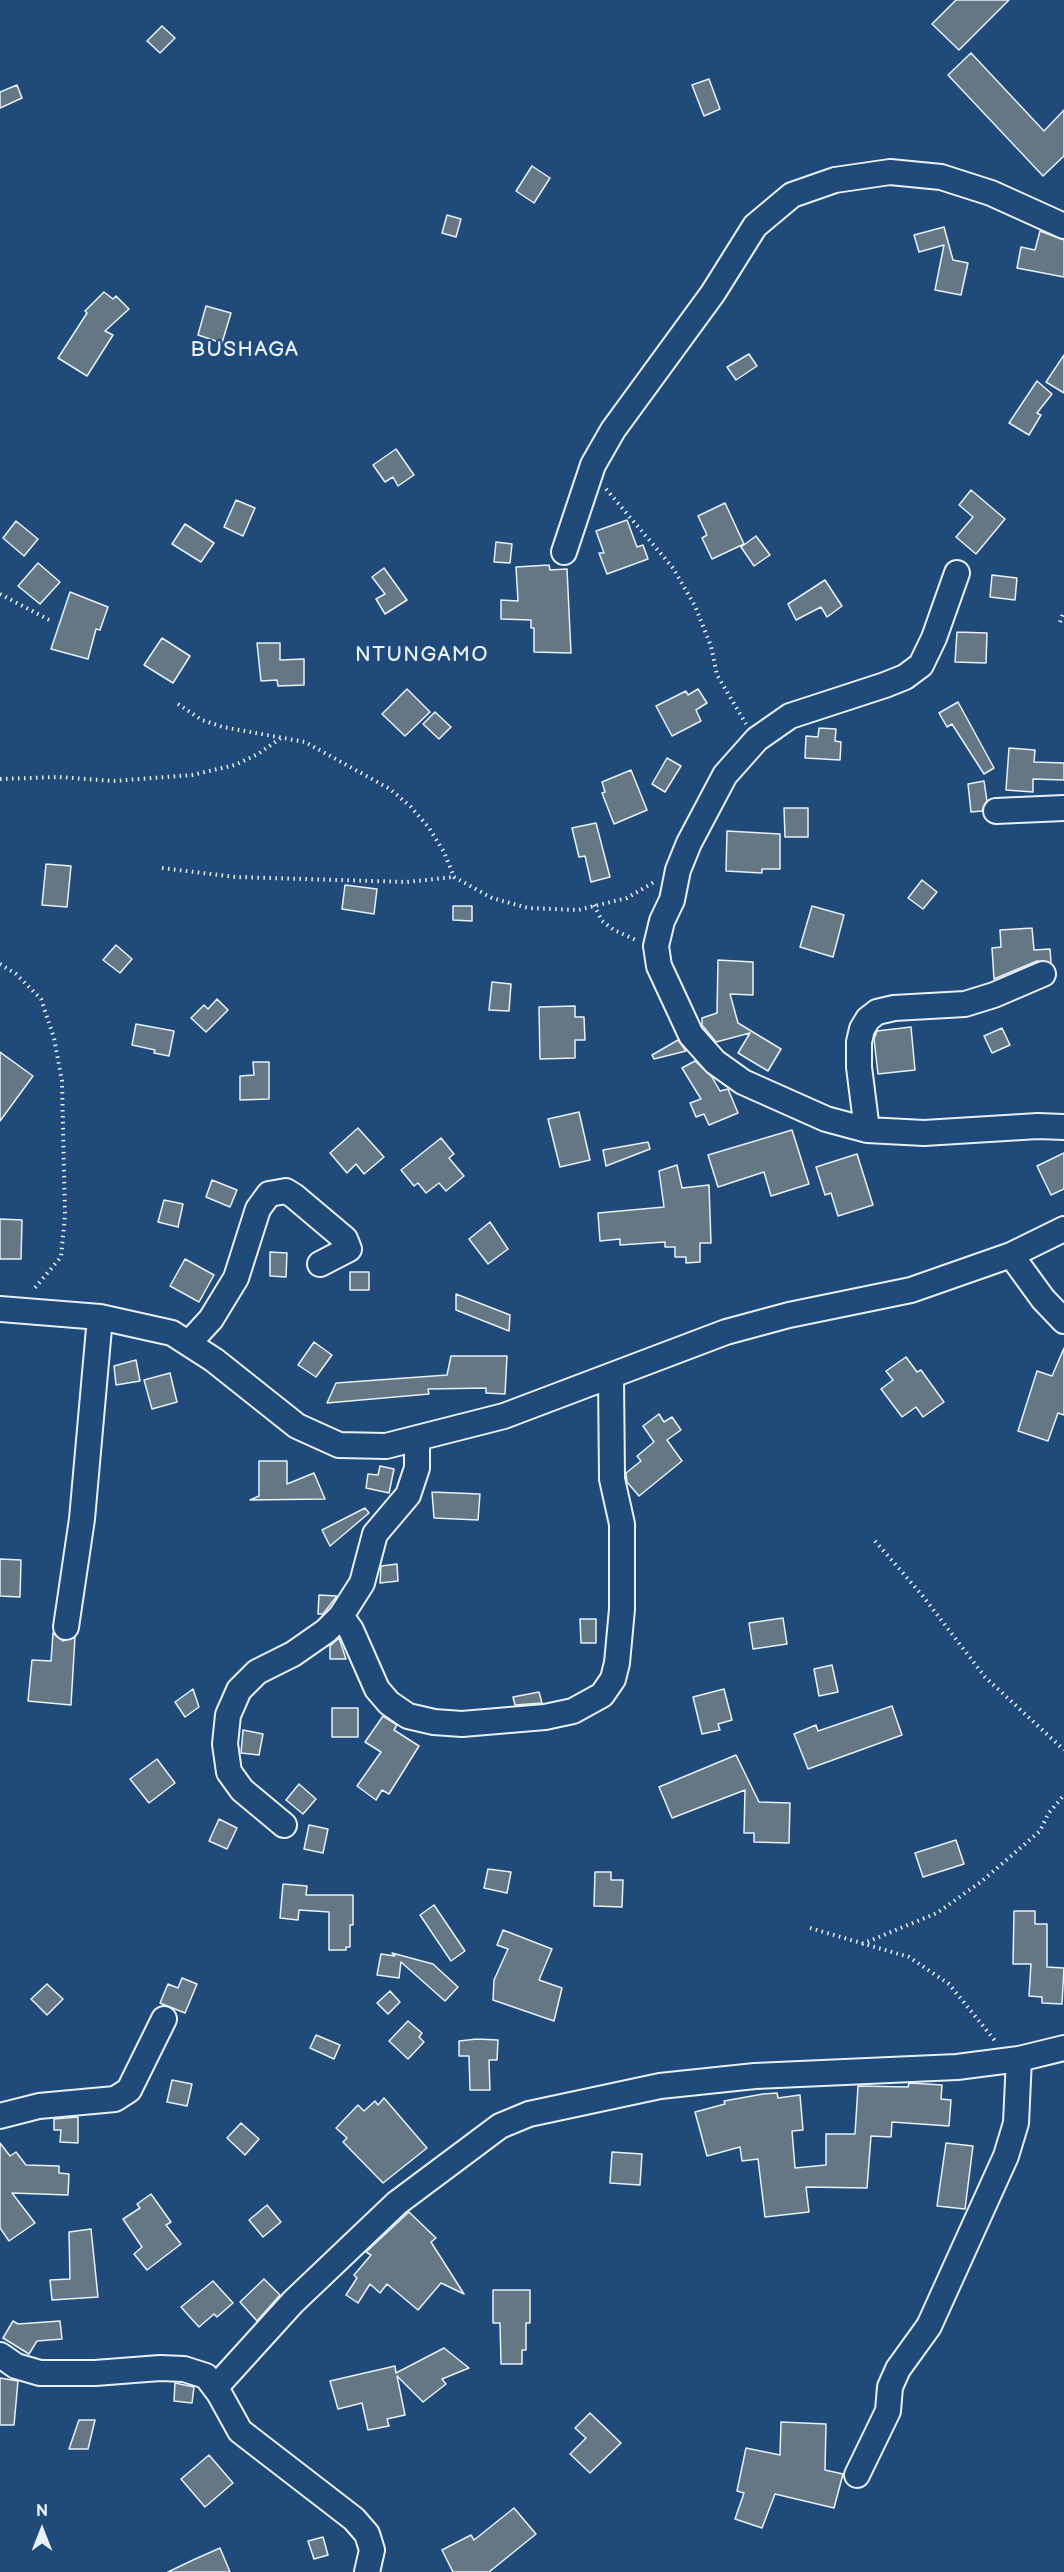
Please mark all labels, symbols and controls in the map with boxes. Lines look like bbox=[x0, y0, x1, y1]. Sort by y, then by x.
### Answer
district label: BUSHAGA bbox=[191, 338, 299, 364]
district label: NTUNGAMO bbox=[355, 643, 489, 669]
north arrow bbox=[12, 2500, 72, 2560]
text: N bbox=[36, 2502, 48, 2521]

